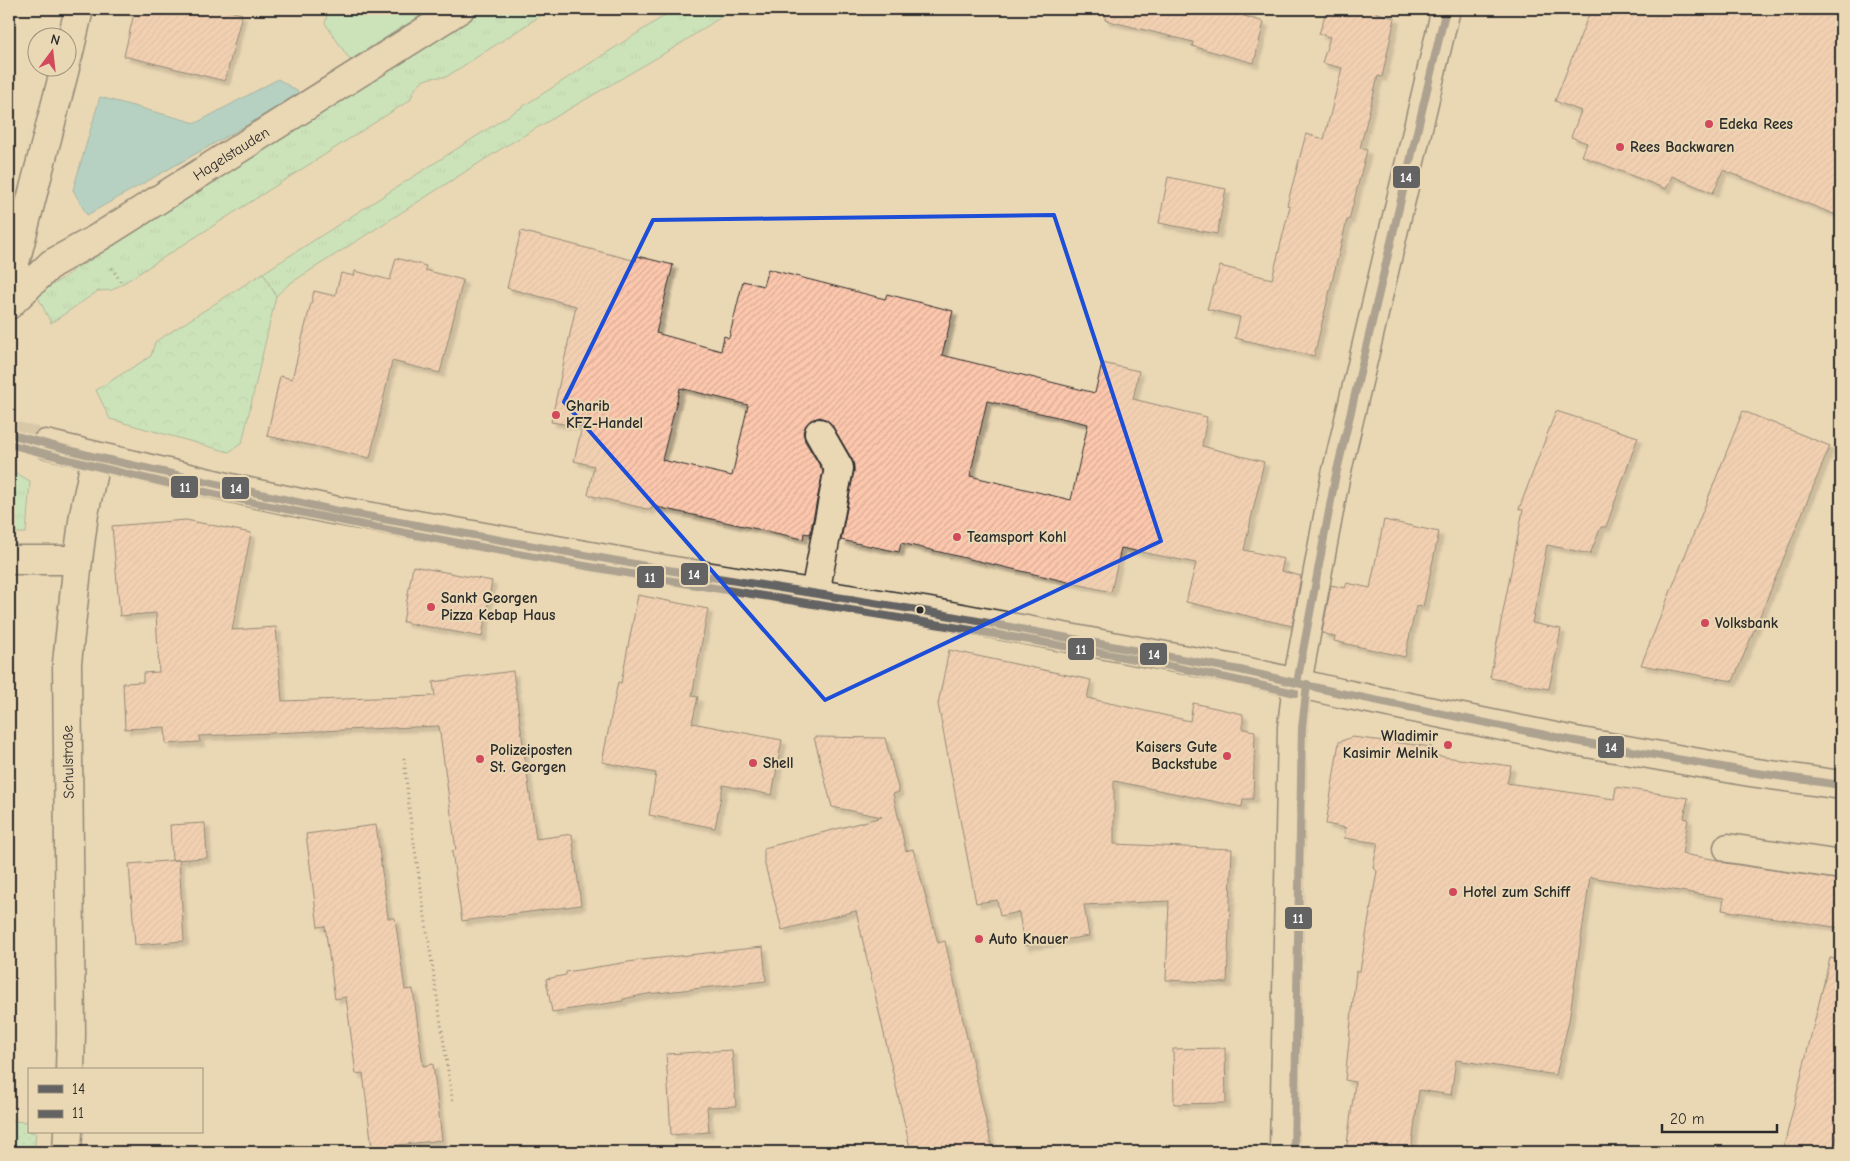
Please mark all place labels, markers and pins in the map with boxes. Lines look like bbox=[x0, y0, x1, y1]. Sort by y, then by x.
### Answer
place label: Edeka Rees bbox=[1719, 115, 1793, 133]
marker: Edeka Rees bbox=[1703, 118, 1715, 130]
place label: Rees Backwaren bbox=[1630, 138, 1734, 156]
marker: Rees Backwaren bbox=[1614, 141, 1626, 153]
place label: Gharib KFZ-Handel bbox=[566, 397, 643, 432]
marker: Gharib KFZ-Handel bbox=[550, 409, 562, 421]
place label: Teamsport Kohl bbox=[967, 528, 1067, 546]
marker: Teamsport Kohl bbox=[951, 531, 963, 543]
place label: Sankt Georgen Pizza Kebap Haus bbox=[441, 589, 555, 624]
marker: Sankt Georgen Pizza Kebap Haus bbox=[425, 601, 437, 613]
unlabelled marker bbox=[915, 605, 925, 615]
place label: Volksbank bbox=[1715, 614, 1779, 632]
marker: Volksbank bbox=[1699, 617, 1711, 629]
place label: Wladimir Kasimir Melnik bbox=[1343, 727, 1439, 762]
place label: Kaisers Gute Backstube bbox=[1136, 738, 1217, 773]
marker: Wladimir Kasimir Melnik bbox=[1442, 739, 1454, 751]
place label: Polizeiposten St. Georgen bbox=[490, 741, 572, 776]
marker: Kaisers Gute Backstube bbox=[1221, 750, 1233, 762]
marker: Polizeiposten St. Georgen bbox=[474, 753, 486, 765]
place label: Shell bbox=[763, 754, 794, 772]
marker: Shell bbox=[747, 757, 759, 769]
place label: Hotel zum Schiff bbox=[1463, 883, 1571, 901]
marker: Hotel zum Schiff bbox=[1447, 886, 1459, 898]
place label: Auto Knauer bbox=[989, 930, 1068, 948]
marker: Auto Knauer bbox=[973, 933, 985, 945]

